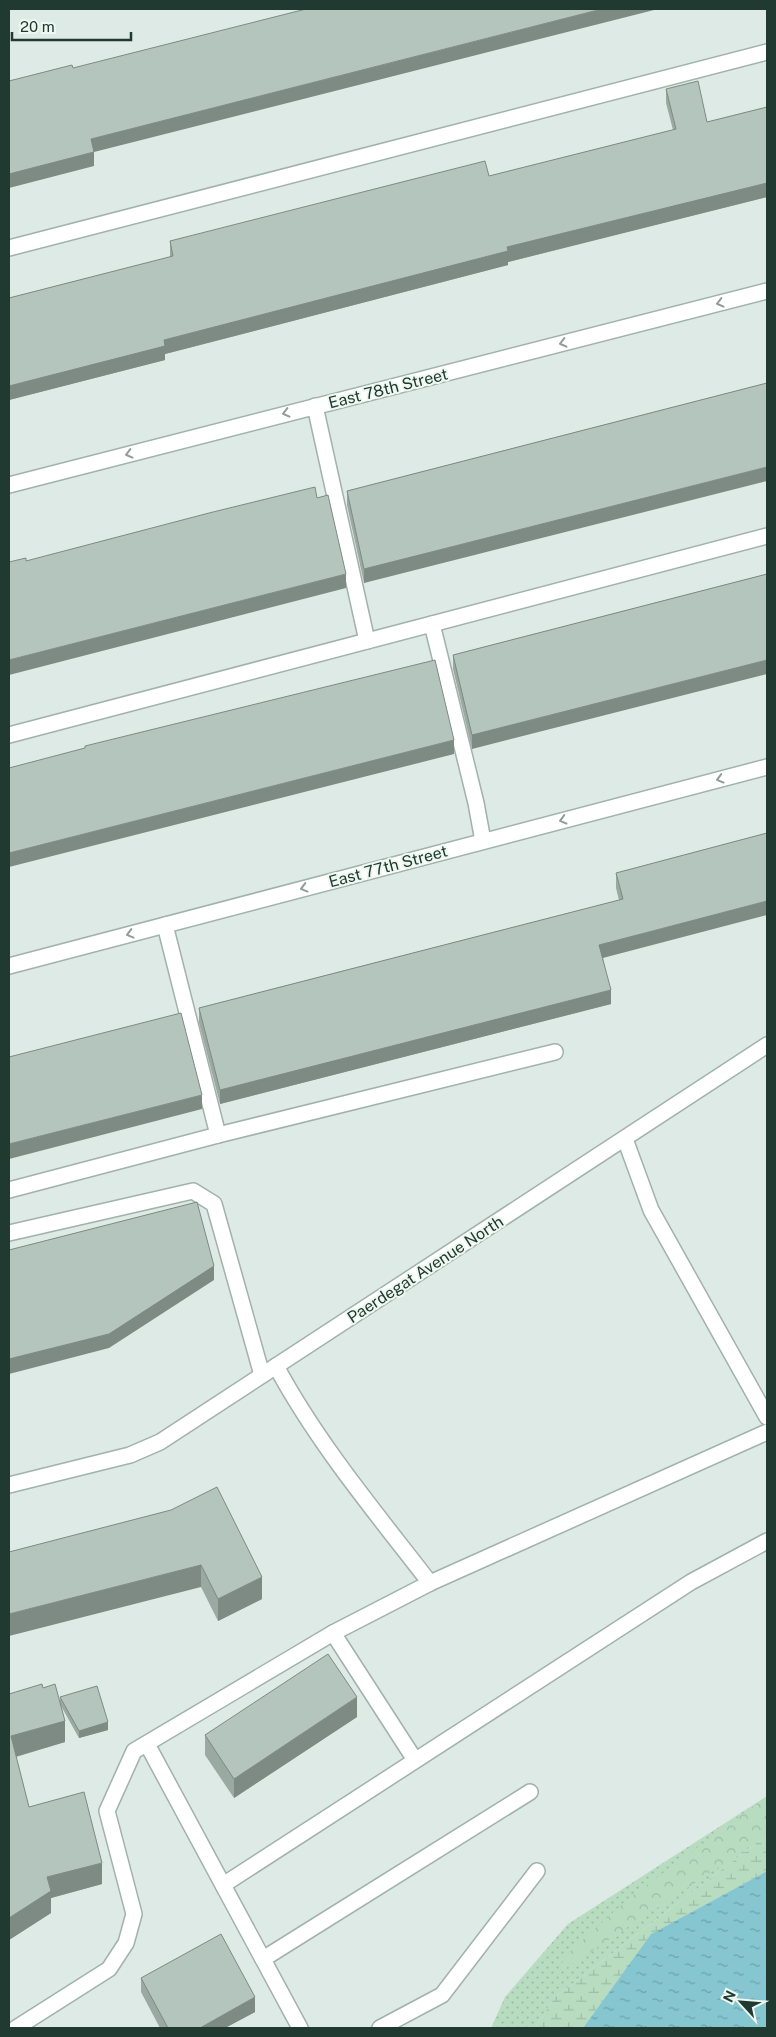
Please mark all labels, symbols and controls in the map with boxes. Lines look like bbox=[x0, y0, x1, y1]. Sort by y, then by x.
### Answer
scale bar bbox=[12, 10, 131, 42]
text: 20 m bbox=[20, 18, 55, 35]
one-way arrow bbox=[716, 297, 725, 307]
one-way arrow bbox=[558, 337, 567, 348]
street label: East 78th Street bbox=[326, 364, 450, 413]
one-way arrow bbox=[283, 408, 291, 418]
one-way arrow bbox=[125, 448, 134, 459]
one-way arrow bbox=[716, 773, 725, 784]
one-way arrow bbox=[559, 815, 567, 825]
street label: East 77th Street bbox=[327, 842, 450, 891]
one-way arrow bbox=[300, 882, 309, 893]
one-way arrow bbox=[126, 928, 135, 939]
street label: Paerdegat Avenue North bbox=[344, 1212, 507, 1327]
north arrow bbox=[716, 1977, 766, 2027]
text: N bbox=[720, 1988, 739, 2005]

